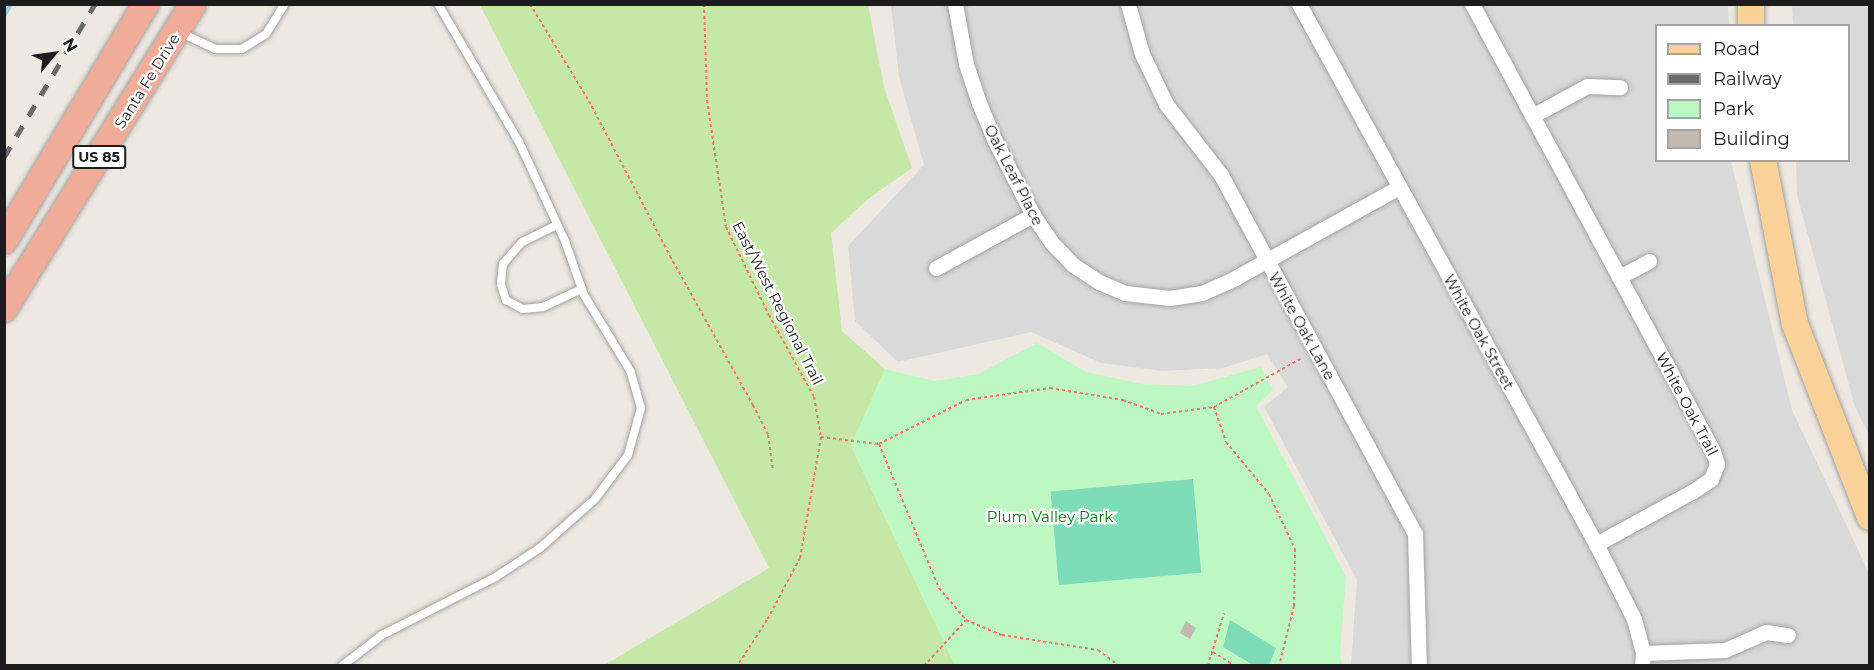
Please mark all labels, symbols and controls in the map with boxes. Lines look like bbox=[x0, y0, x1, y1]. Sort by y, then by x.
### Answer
north arrow bbox=[24, 24, 84, 84]
legend bbox=[1655, 24, 1850, 162]
street label: Santa Fe Drive bbox=[111, 30, 183, 132]
text: N bbox=[59, 35, 82, 55]
text: Road bbox=[1713, 38, 1760, 60]
text: Railway bbox=[1713, 68, 1782, 90]
text: Park bbox=[1713, 98, 1754, 120]
street label: Oak Leaf Place bbox=[981, 122, 1047, 228]
text: Building bbox=[1713, 128, 1790, 150]
road number: US 85 bbox=[72, 146, 126, 168]
street label: East/West Regional Trail bbox=[729, 218, 827, 388]
street label: White Oak Lane bbox=[1265, 269, 1339, 383]
street label: White Oak Street bbox=[1440, 271, 1518, 393]
street label: White Oak Trail bbox=[1652, 349, 1722, 459]
park label: Plum Valley Park bbox=[987, 508, 1113, 526]

